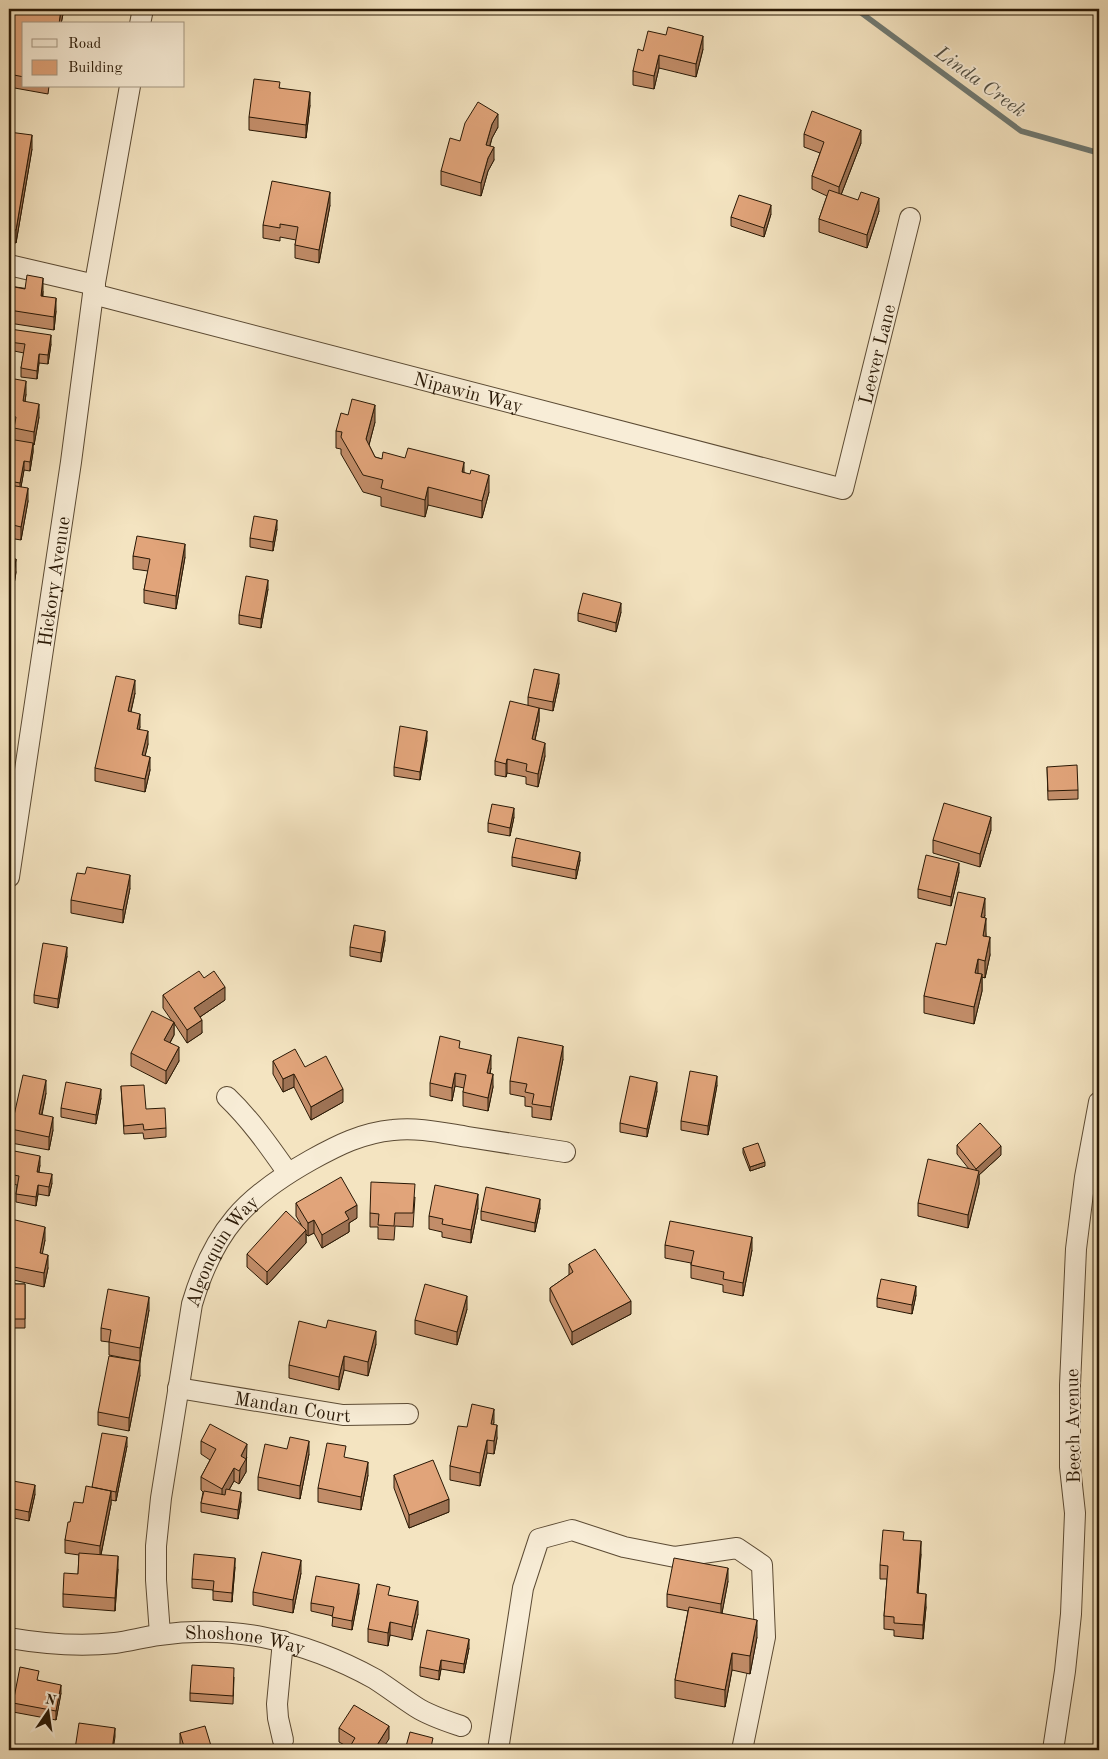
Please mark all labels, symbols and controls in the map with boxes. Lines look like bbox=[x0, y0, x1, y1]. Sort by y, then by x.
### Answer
legend bbox=[22, 22, 185, 88]
text: Road bbox=[68, 37, 102, 52]
water label: Linda Creek bbox=[930, 43, 1029, 122]
text: Building bbox=[68, 61, 123, 76]
street label: Leever Lane bbox=[857, 303, 900, 407]
street label: Nipawin Way bbox=[411, 371, 524, 417]
street label: Hickory Avenue bbox=[37, 515, 75, 648]
street label: Algonquin Way bbox=[184, 1193, 263, 1310]
street label: Beech Avenue bbox=[1064, 1368, 1085, 1484]
street label: Mandan Court bbox=[233, 1390, 351, 1427]
street label: Shoshone Way bbox=[184, 1625, 307, 1660]
north arrow bbox=[22, 1686, 72, 1736]
text: N bbox=[44, 1692, 58, 1708]

